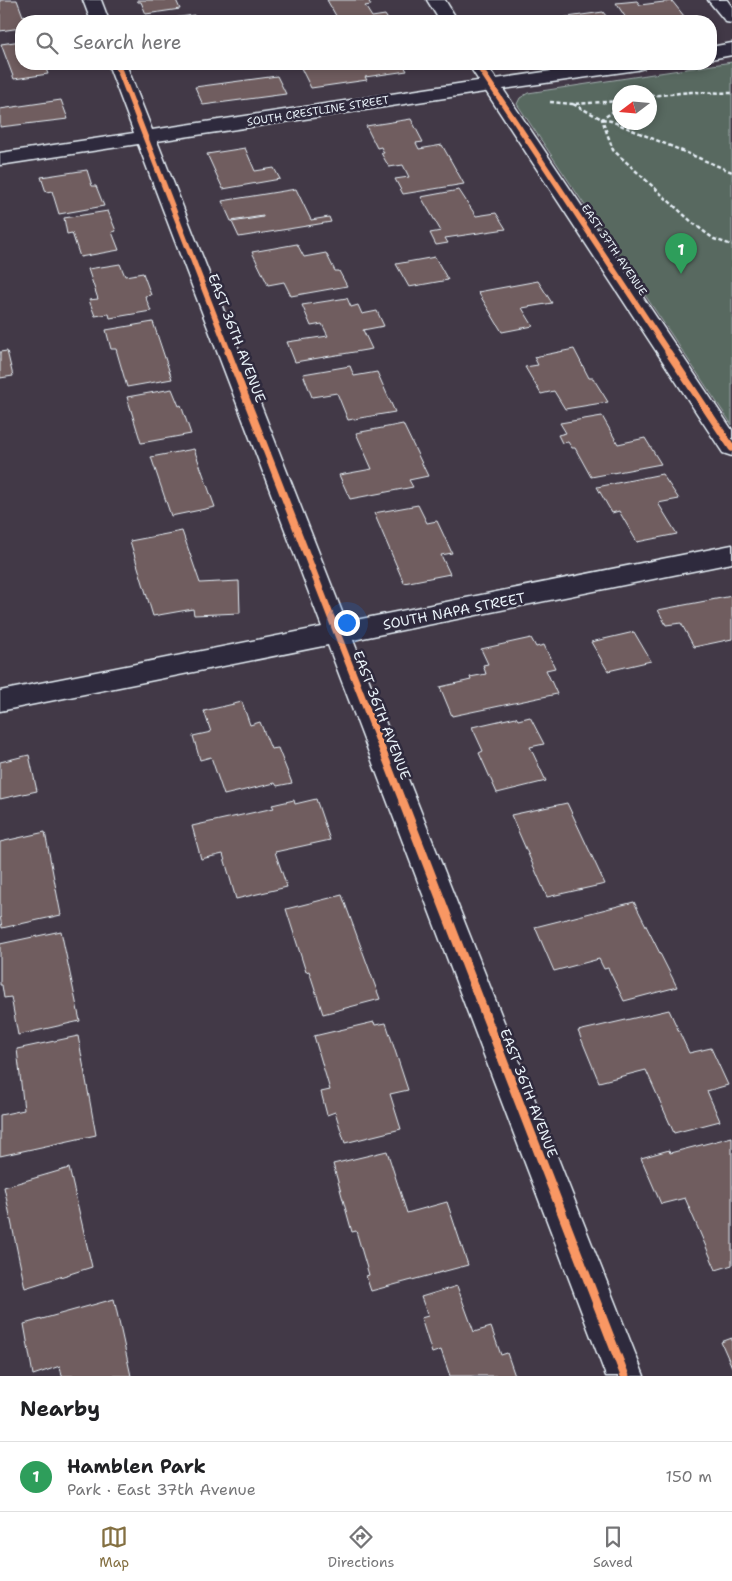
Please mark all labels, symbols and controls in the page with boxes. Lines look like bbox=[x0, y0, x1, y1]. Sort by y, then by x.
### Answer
search box bbox=[15, 15, 717, 70]
icon: search bbox=[33, 29, 61, 57]
text: Search here bbox=[73, 30, 182, 55]
north arrow bbox=[612, 85, 657, 130]
street label: SOUTH CRESTLINE STREET bbox=[246, 92, 390, 130]
street label: EAST 37TH AVENUE bbox=[578, 201, 650, 299]
pin: 1 bbox=[665, 233, 697, 274]
street label: EAST 36TH AVENUE bbox=[204, 271, 270, 405]
street label: SOUTH NAPA STREET bbox=[381, 588, 527, 634]
your location bbox=[334, 610, 360, 636]
street label: EAST 36TH AVENUE bbox=[349, 648, 415, 782]
street label: EAST 36TH AVENUE bbox=[496, 1026, 562, 1160]
text: Nearby bbox=[20, 1395, 100, 1423]
text: Hamblen Park bbox=[67, 1454, 206, 1479]
text: 1 bbox=[32, 1466, 40, 1487]
text: 150 m bbox=[665, 1466, 712, 1487]
text: Park · East 37th Avenue bbox=[67, 1479, 256, 1500]
tab: Map bbox=[99, 1523, 129, 1571]
tab: Directions bbox=[328, 1523, 395, 1571]
tab: Saved bbox=[593, 1523, 633, 1571]

